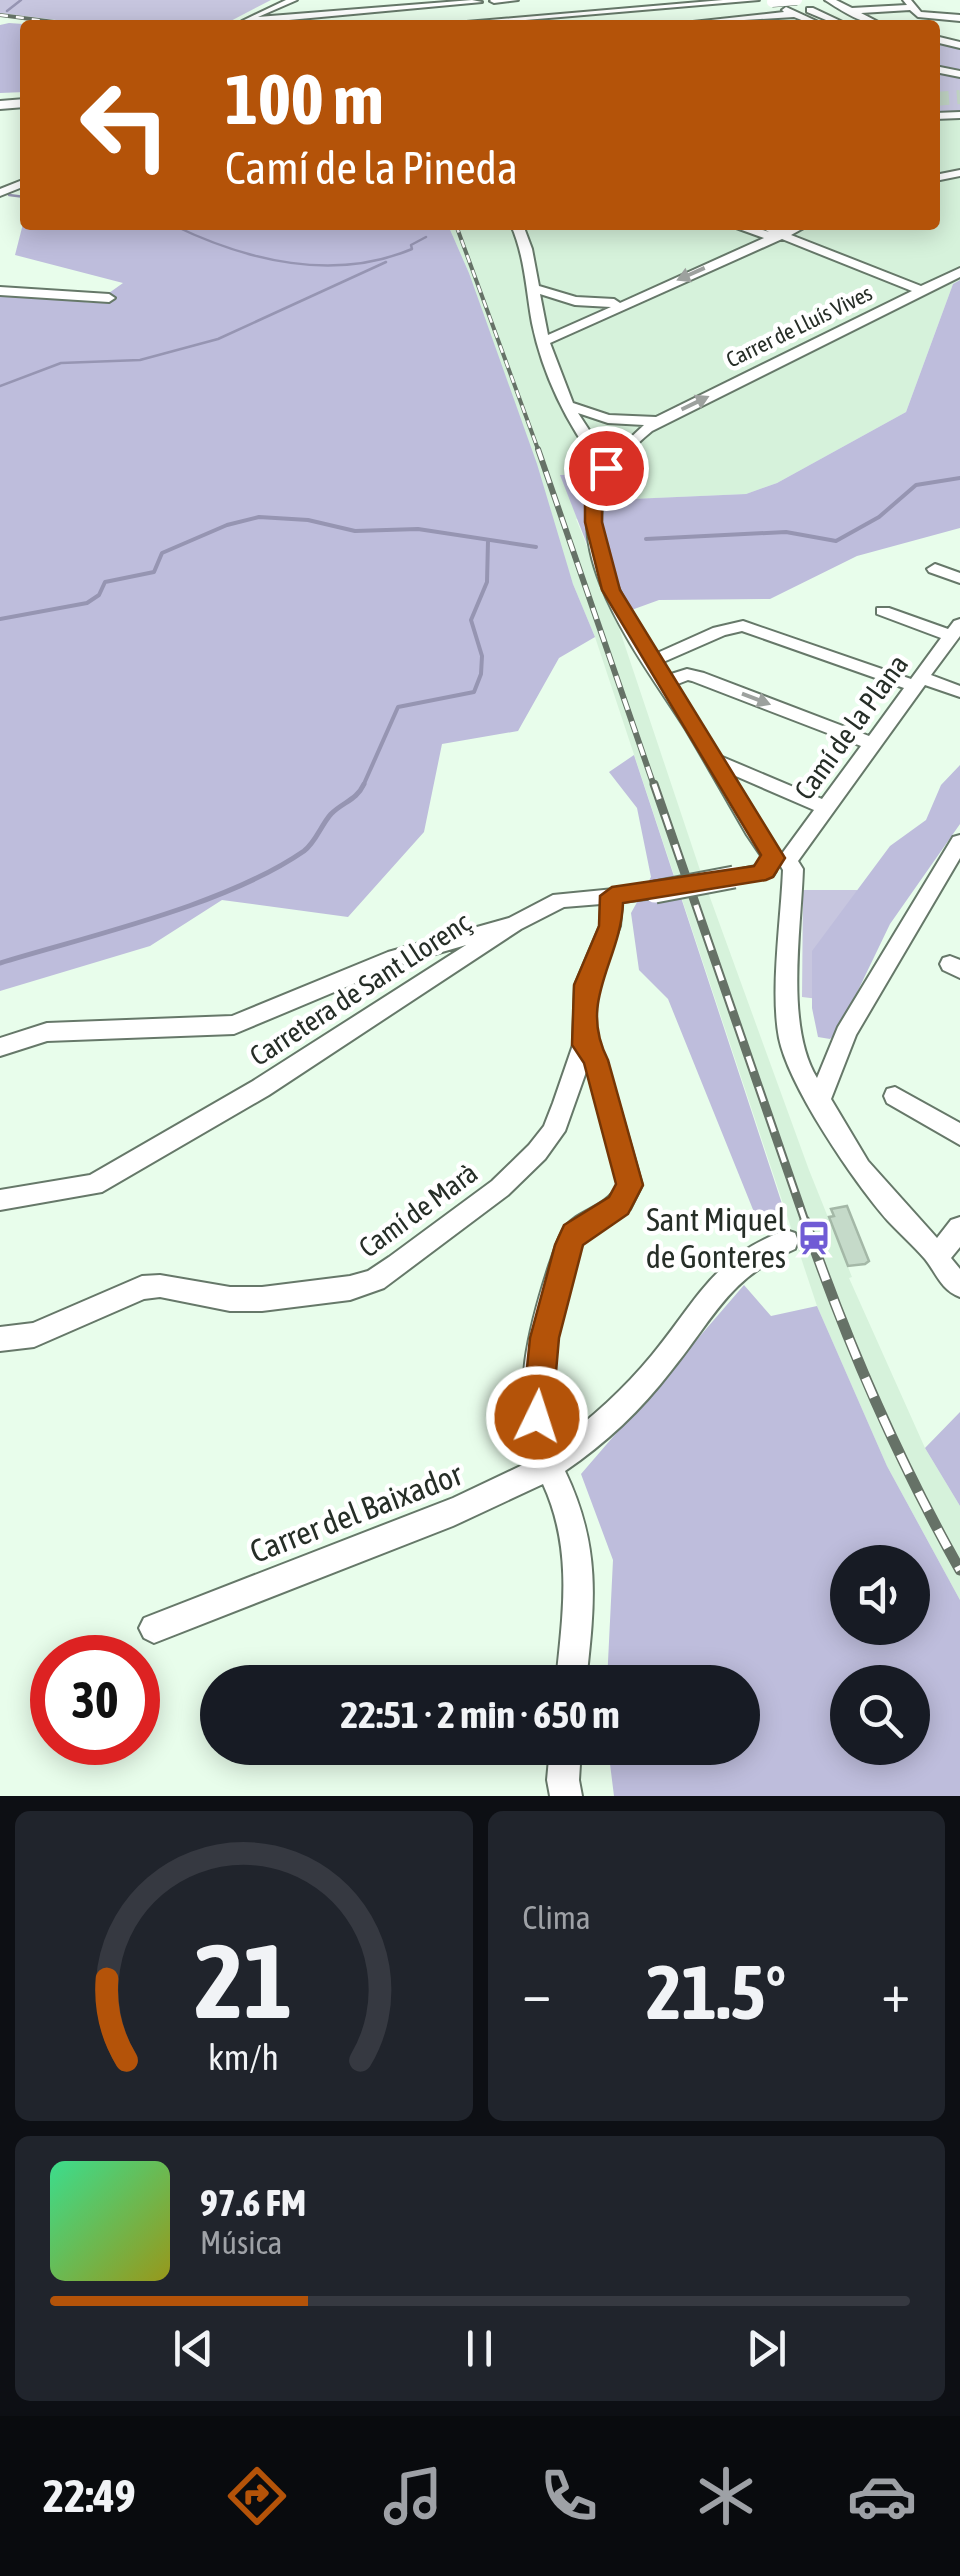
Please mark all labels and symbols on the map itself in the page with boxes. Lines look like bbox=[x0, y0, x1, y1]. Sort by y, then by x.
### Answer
one-way arrow bbox=[676, 266, 706, 282]
street label: Carrer de Lluís Vives bbox=[722, 279, 876, 373]
one-way arrow bbox=[681, 394, 710, 411]
pin bbox=[564, 426, 649, 511]
street label: Camí de la Plana bbox=[788, 648, 914, 806]
one-way arrow bbox=[742, 692, 772, 707]
street label: Carretera de Sant Llorenç bbox=[244, 906, 477, 1072]
street label: Camí de Marà bbox=[353, 1156, 483, 1264]
place label: Sant Miquel de Gonteres bbox=[646, 1201, 787, 1275]
station icon: Sant Miquel de Gonteres bbox=[795, 1219, 833, 1257]
position arrow bbox=[485, 1365, 589, 1469]
street label: Carrer del Baixador bbox=[245, 1455, 468, 1570]
speed limit sign: 30 bbox=[30, 1635, 160, 1765]

